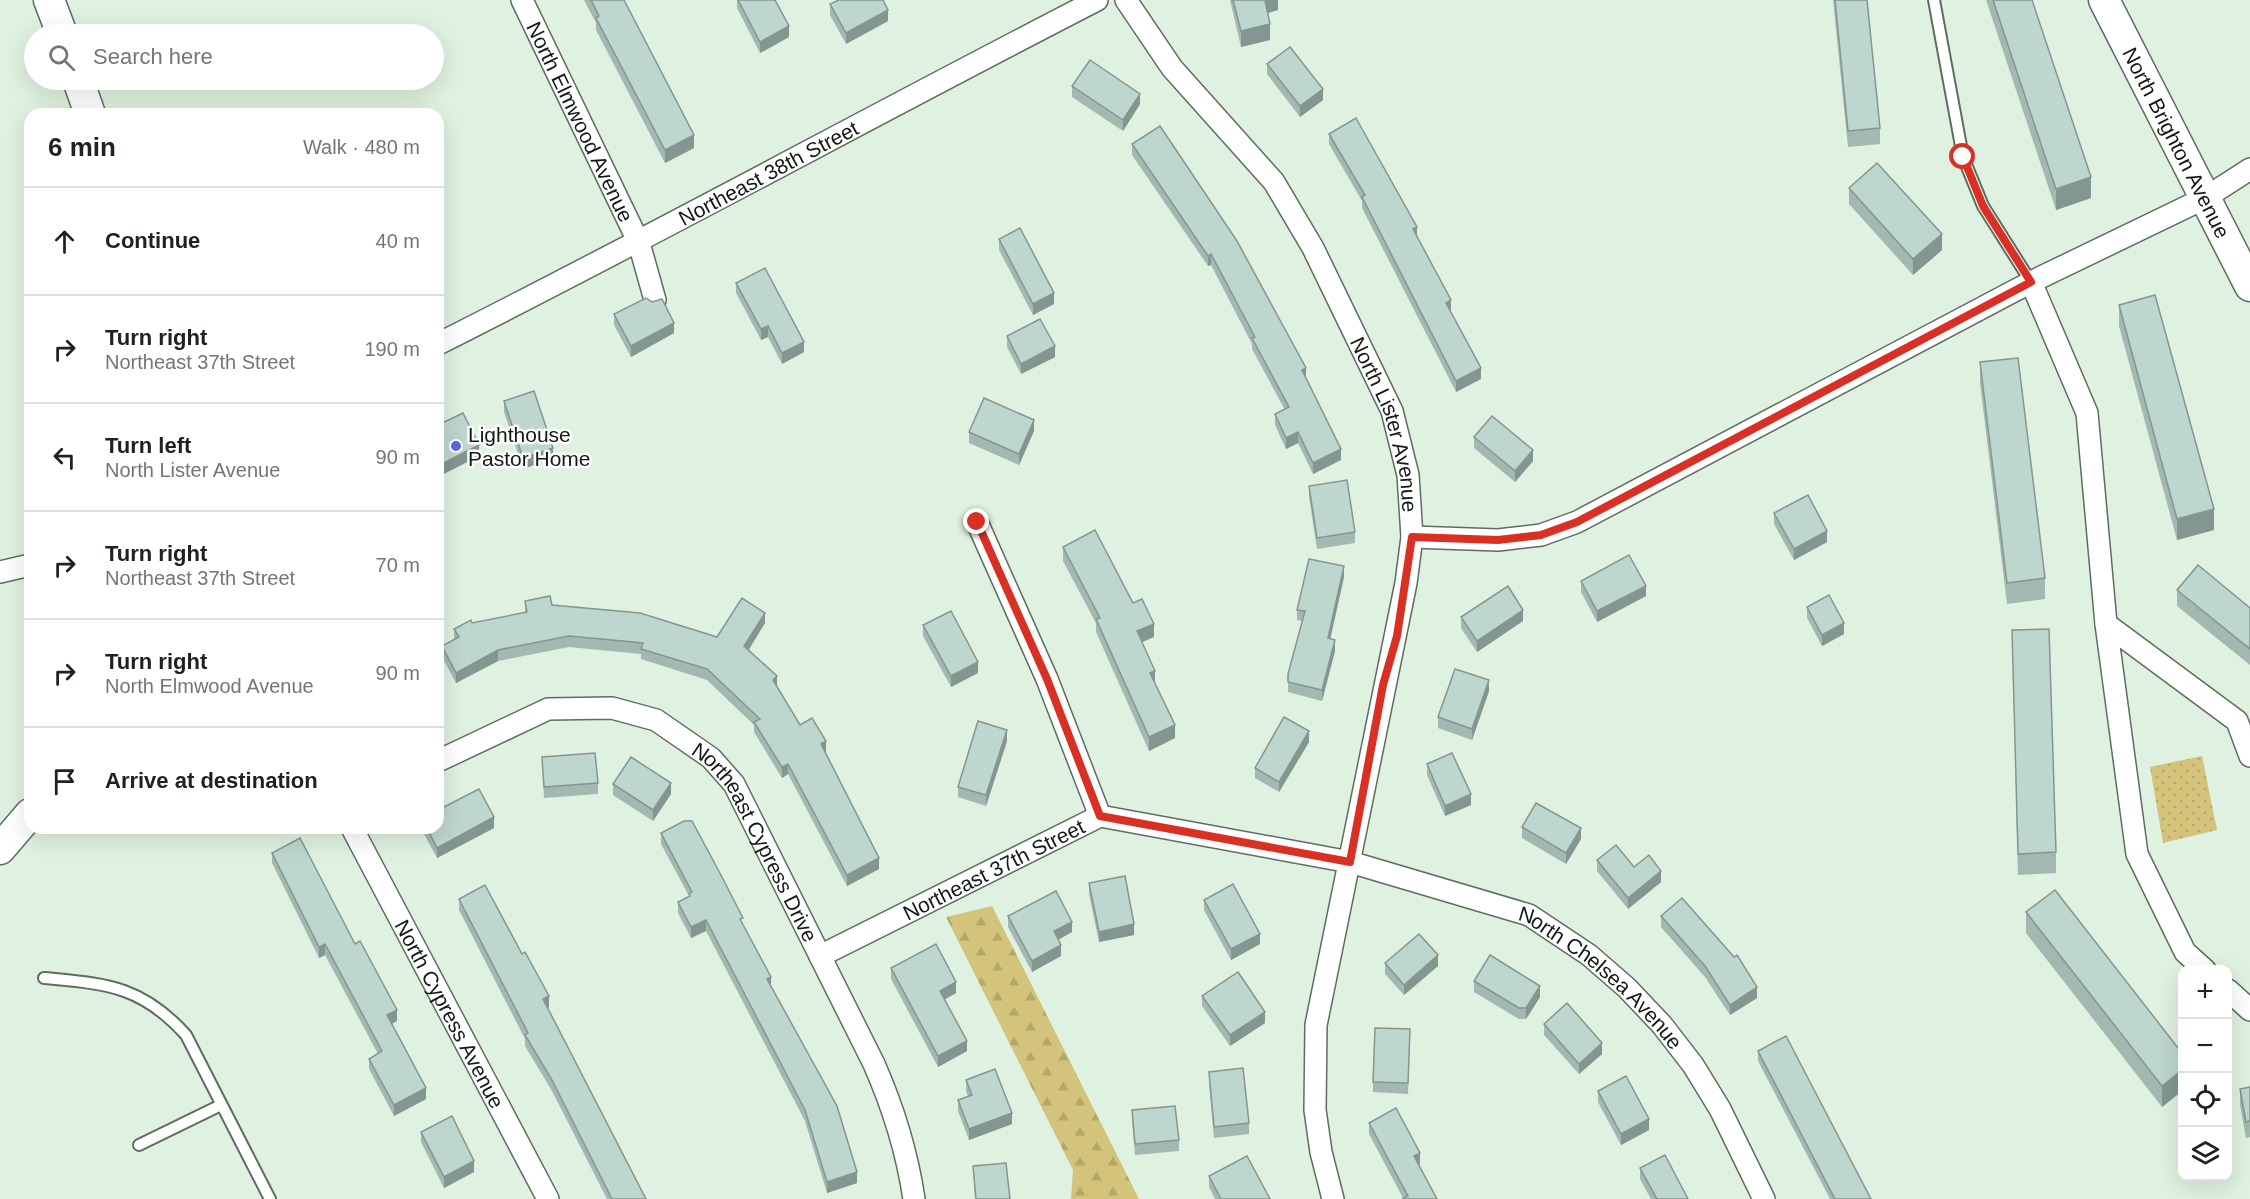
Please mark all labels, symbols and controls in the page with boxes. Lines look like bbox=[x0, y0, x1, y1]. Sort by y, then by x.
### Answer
street label: North Elmwood Avenue bbox=[523, 18, 638, 225]
search box bbox=[24, 24, 444, 90]
icon: search bbox=[45, 41, 78, 74]
street label: North Brighton Avenue bbox=[2119, 43, 2235, 242]
text: Search here bbox=[93, 44, 213, 69]
street label: Northeast 38th Street bbox=[674, 116, 862, 229]
text: 6 min bbox=[48, 132, 116, 162]
text: Walk · 480 m bbox=[303, 136, 420, 158]
route start bbox=[1949, 143, 1975, 169]
icon: ahead bbox=[48, 225, 81, 258]
text: Continue bbox=[105, 228, 200, 253]
text: 40 m bbox=[376, 230, 420, 252]
text: Turn right bbox=[105, 325, 207, 350]
icon: right bbox=[48, 333, 81, 366]
street label: North Lister Avenue bbox=[1346, 333, 1422, 513]
text: 190 m bbox=[364, 338, 420, 360]
text: Northeast 37th Street bbox=[105, 351, 295, 373]
place label: Lighthouse Pastor Home bbox=[468, 423, 591, 470]
text: Turn left bbox=[105, 433, 191, 458]
marker: Lighthouse Pastor Home bbox=[449, 439, 463, 453]
icon: left bbox=[48, 441, 81, 474]
text: 90 m bbox=[376, 446, 420, 468]
text: North Lister Avenue bbox=[105, 459, 280, 481]
route end bbox=[963, 508, 989, 534]
text: Turn right bbox=[105, 541, 207, 566]
icon: right bbox=[48, 549, 81, 582]
text: 70 m bbox=[376, 554, 420, 576]
text: Northeast 37th Street bbox=[105, 567, 295, 589]
text: Turn right bbox=[105, 649, 207, 674]
icon: right bbox=[48, 657, 81, 690]
text: 90 m bbox=[376, 662, 420, 684]
text: North Elmwood Avenue bbox=[105, 675, 314, 697]
street label: Northeast Cypress Drive bbox=[688, 737, 822, 945]
icon: arrive bbox=[48, 765, 81, 798]
text: Arrive at destination bbox=[105, 768, 318, 793]
street label: Northeast 37th Street bbox=[899, 814, 1088, 924]
street label: North Chelsea Avenue bbox=[1516, 901, 1687, 1053]
street label: North Cypress Avenue bbox=[391, 916, 509, 1112]
map controls bbox=[2178, 965, 2232, 1181]
button: + bbox=[2178, 965, 2232, 1019]
button: − bbox=[2178, 1019, 2232, 1073]
button: locate bbox=[2178, 1073, 2232, 1127]
button: layers bbox=[2178, 1127, 2232, 1181]

